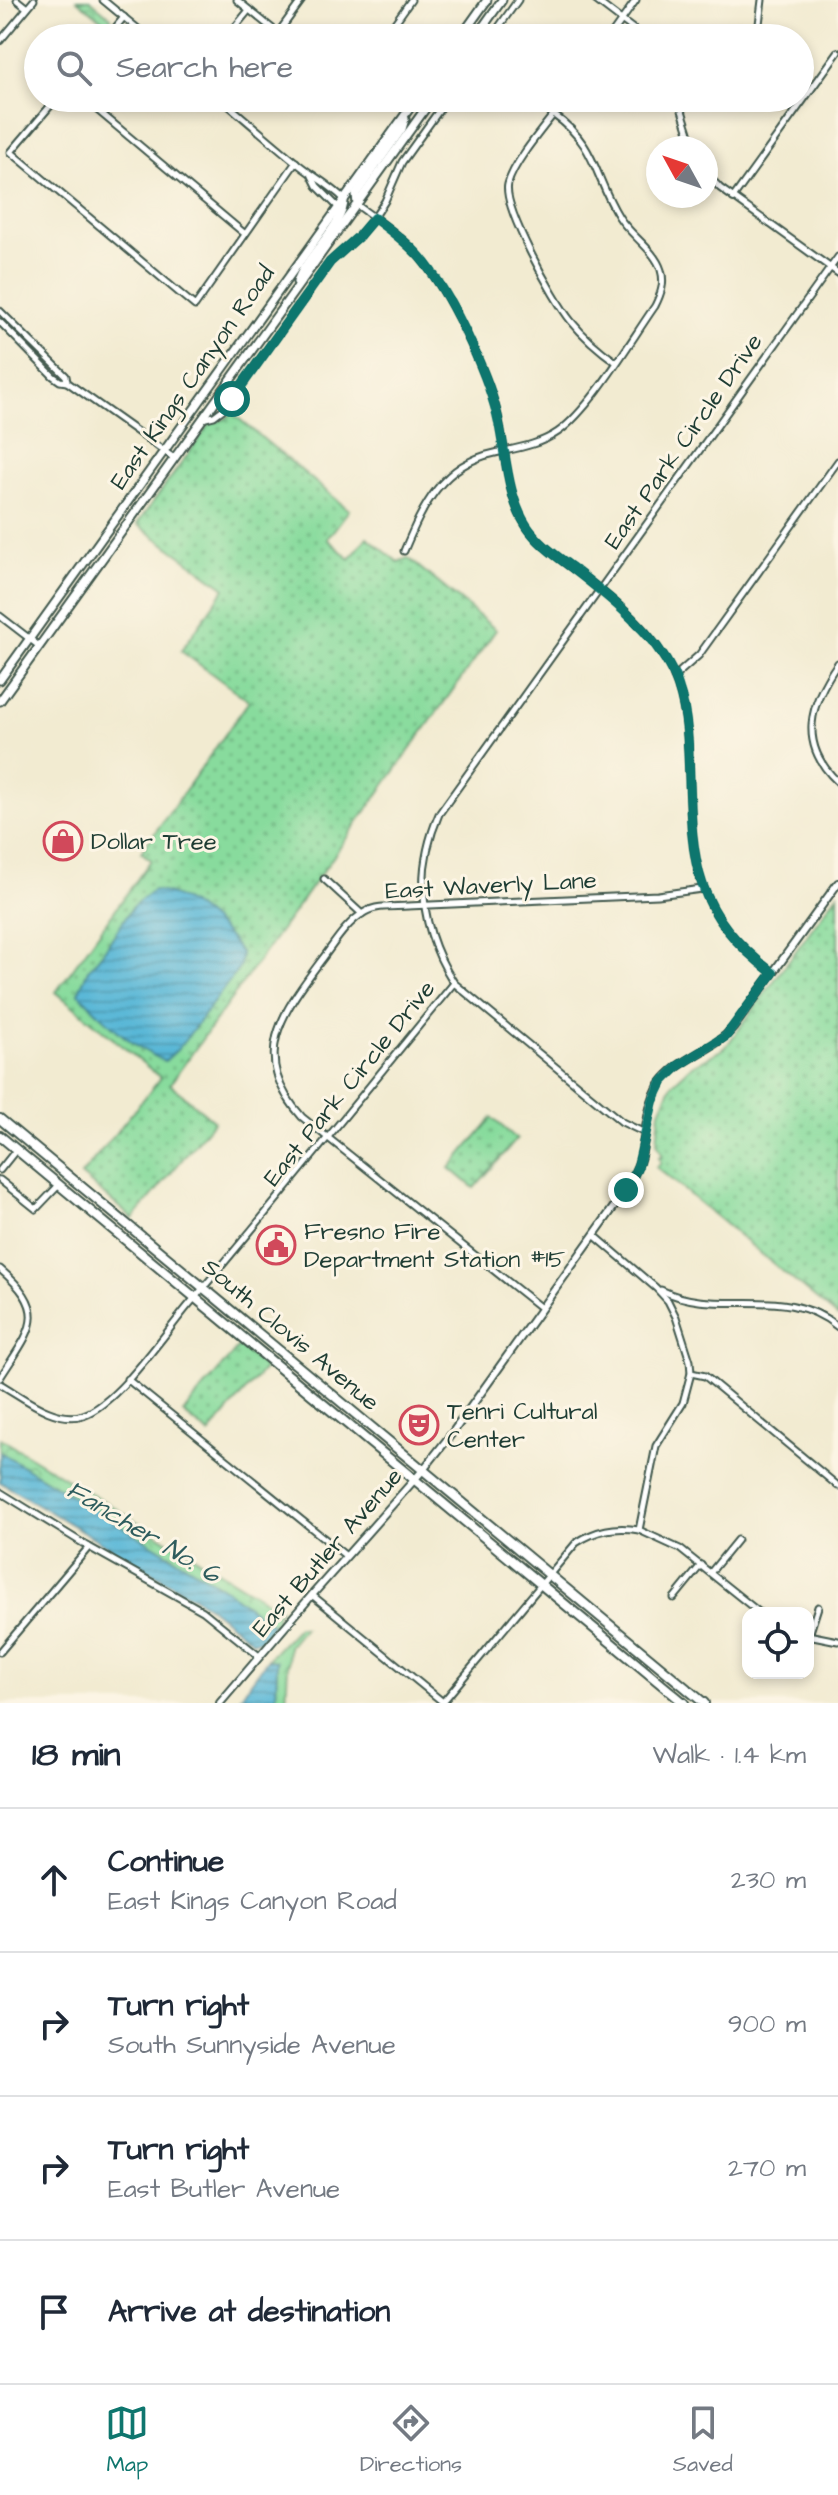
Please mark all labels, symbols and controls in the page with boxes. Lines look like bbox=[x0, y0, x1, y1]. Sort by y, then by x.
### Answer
search box bbox=[24, 24, 814, 112]
icon: search bbox=[52, 46, 96, 90]
text: Search here bbox=[116, 47, 293, 89]
north arrow bbox=[646, 136, 718, 208]
street label: East Kings Canyon Road bbox=[102, 259, 284, 497]
street label: East Park Circle Drive bbox=[596, 327, 771, 556]
route start bbox=[214, 381, 250, 417]
shop icon: Dollar Tree bbox=[42, 820, 84, 862]
place label: Dollar Tree bbox=[91, 825, 217, 859]
street label: East Waverly Lane bbox=[385, 863, 598, 910]
street label: East Park Circle Drive bbox=[256, 973, 444, 1194]
route end bbox=[608, 1172, 644, 1208]
place label: Fresno Fire Department Station #15 bbox=[304, 1215, 565, 1277]
public building icon: Fresno Fire Department Station #15 bbox=[255, 1224, 297, 1266]
street label: South Clovis Avenue bbox=[194, 1250, 386, 1419]
place label: Tenri Cultural Center bbox=[447, 1395, 598, 1457]
theatre icon: Tenri Cultural Center bbox=[398, 1404, 440, 1446]
street label: East Butler Avenue bbox=[245, 1461, 411, 1645]
water label: Fancher No. 6 bbox=[60, 1472, 229, 1593]
map controls bbox=[742, 1607, 814, 1679]
button: locate bbox=[742, 1607, 814, 1679]
text: 18 min bbox=[32, 1731, 121, 1779]
text: Walk · 1.4 km bbox=[652, 1737, 806, 1773]
text: Continue bbox=[108, 1841, 224, 1883]
icon: ahead bbox=[32, 1858, 76, 1902]
text: 230 m bbox=[731, 1862, 806, 1898]
text: East Kings Canyon Road bbox=[108, 1883, 397, 1919]
text: Turn right bbox=[108, 1985, 249, 2027]
icon: right bbox=[32, 2002, 76, 2046]
text: 900 m bbox=[728, 2006, 806, 2042]
text: South Sunnyside Avenue bbox=[108, 2027, 396, 2063]
text: Turn right bbox=[108, 2129, 249, 2171]
icon: right bbox=[32, 2146, 76, 2190]
text: 270 m bbox=[728, 2150, 806, 2186]
text: East Butler Avenue bbox=[108, 2171, 340, 2207]
icon: arrive bbox=[32, 2290, 76, 2334]
text: Arrive at destination bbox=[108, 2291, 390, 2333]
tab: Map bbox=[105, 2401, 149, 2480]
tab: Directions bbox=[360, 2401, 462, 2480]
tab: Saved bbox=[673, 2401, 733, 2480]

